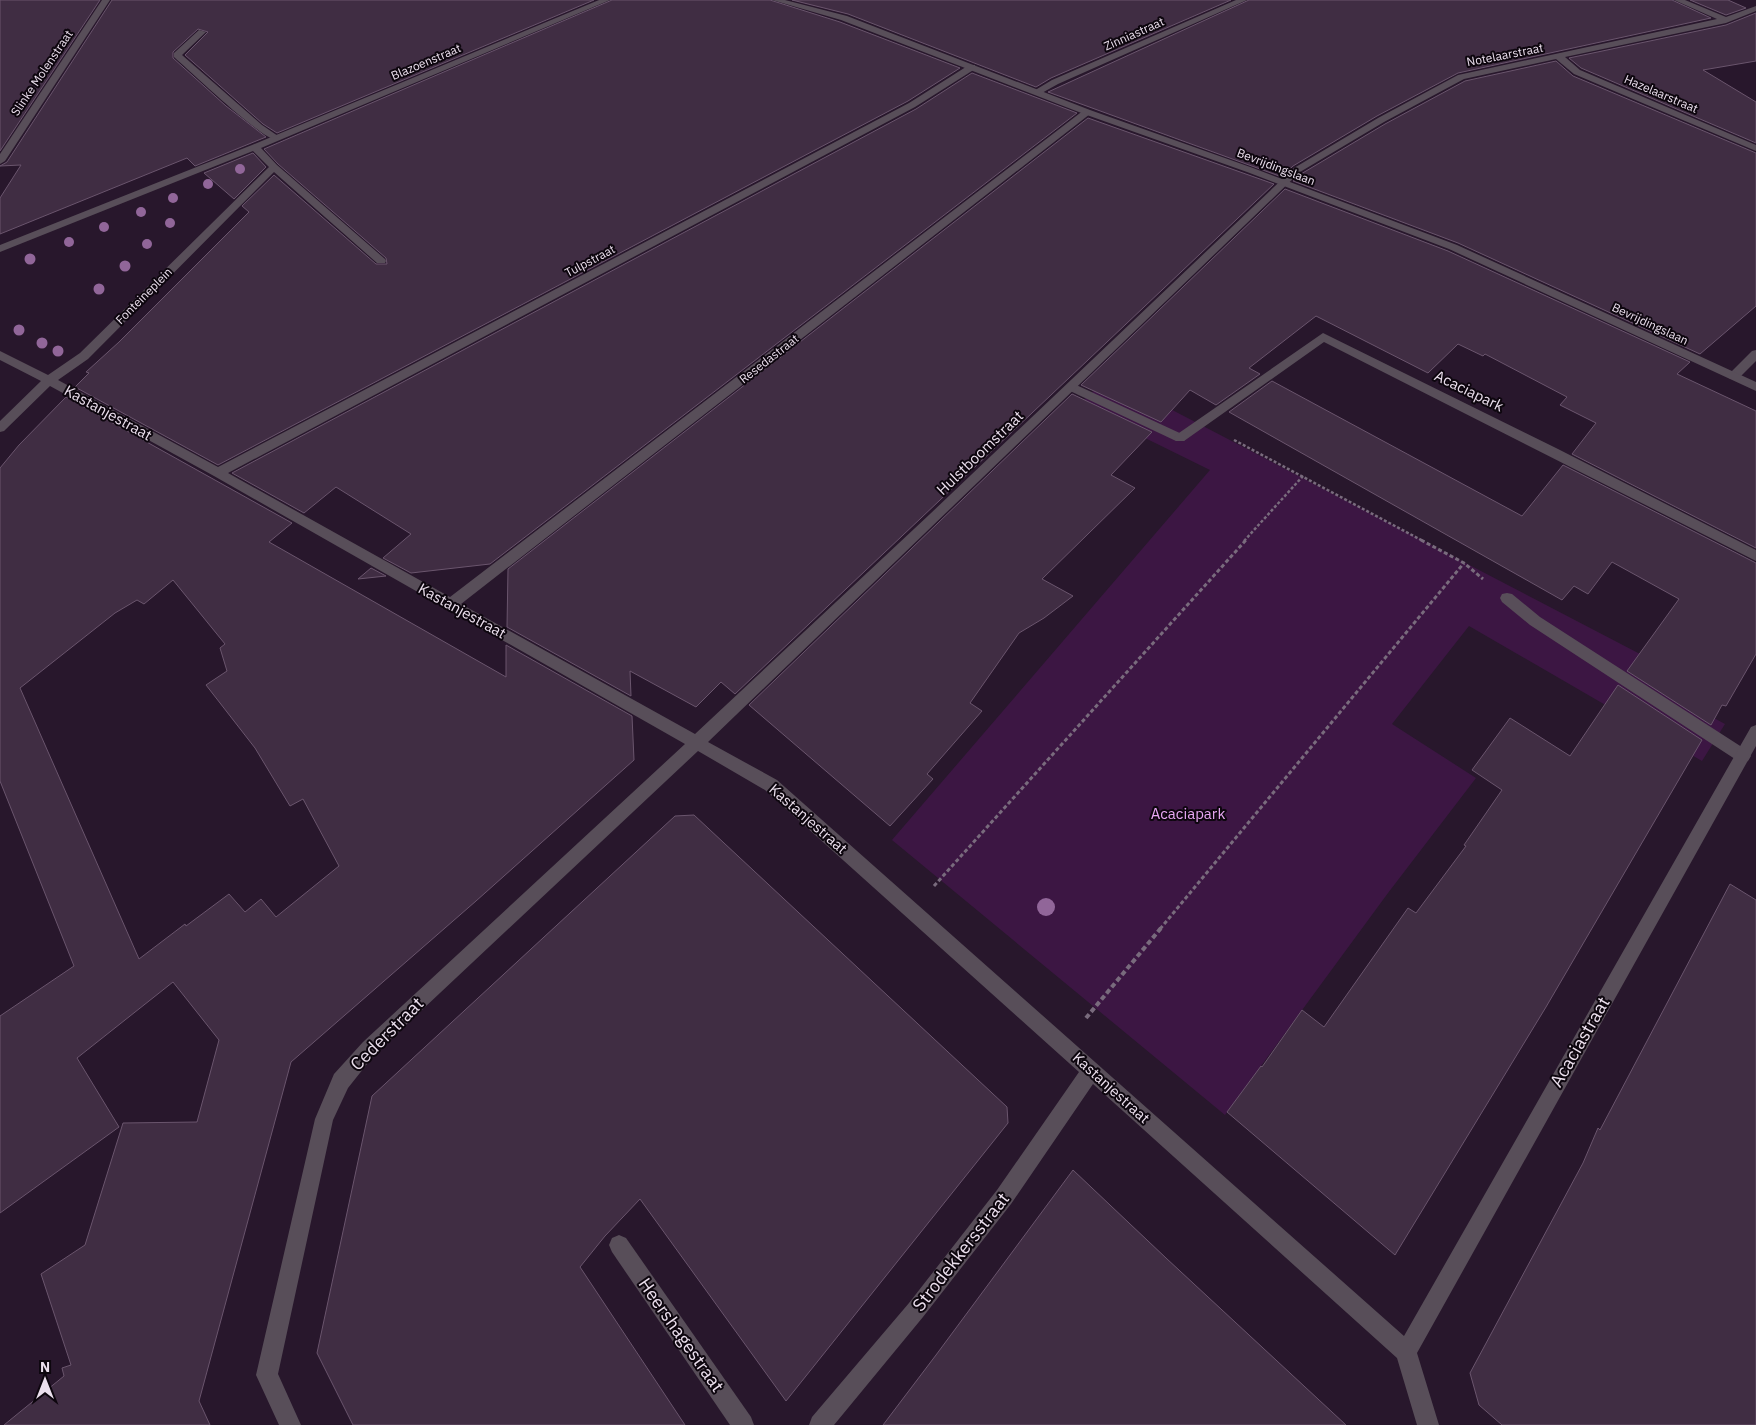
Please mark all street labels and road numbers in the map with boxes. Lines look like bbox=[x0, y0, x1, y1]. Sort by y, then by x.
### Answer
street label: Zinniastraat bbox=[1101, 14, 1166, 53]
street label: Slinke Molenstraat bbox=[7, 27, 76, 118]
street label: Blazoenstraat bbox=[389, 40, 463, 83]
street label: Notelaarstraat bbox=[1465, 40, 1545, 69]
street label: Hazelaarstraat bbox=[1622, 71, 1700, 116]
street label: Bevrijdingslaan bbox=[1235, 145, 1317, 188]
street label: Tulpstraat bbox=[562, 241, 617, 280]
street label: Fonteineplein bbox=[112, 264, 175, 327]
street label: Bevrijdingslaan bbox=[1610, 299, 1691, 348]
street label: Resedastraat bbox=[736, 331, 801, 386]
street label: Acaciapark bbox=[1432, 366, 1507, 415]
street label: Kastanjestraat bbox=[61, 381, 155, 445]
street label: Hulstboomstraat bbox=[932, 406, 1027, 499]
street label: Kastanjestraat bbox=[415, 579, 509, 643]
street label: Kastanjestraat bbox=[765, 779, 851, 858]
street label: Cederstraat bbox=[345, 992, 428, 1075]
street label: Acaciastraat bbox=[1545, 993, 1615, 1091]
street label: Kastanjestraat bbox=[1069, 1048, 1154, 1127]
street label: Strodekkersstraat bbox=[907, 1188, 1014, 1316]
street label: Heershagestraat bbox=[634, 1273, 729, 1396]

